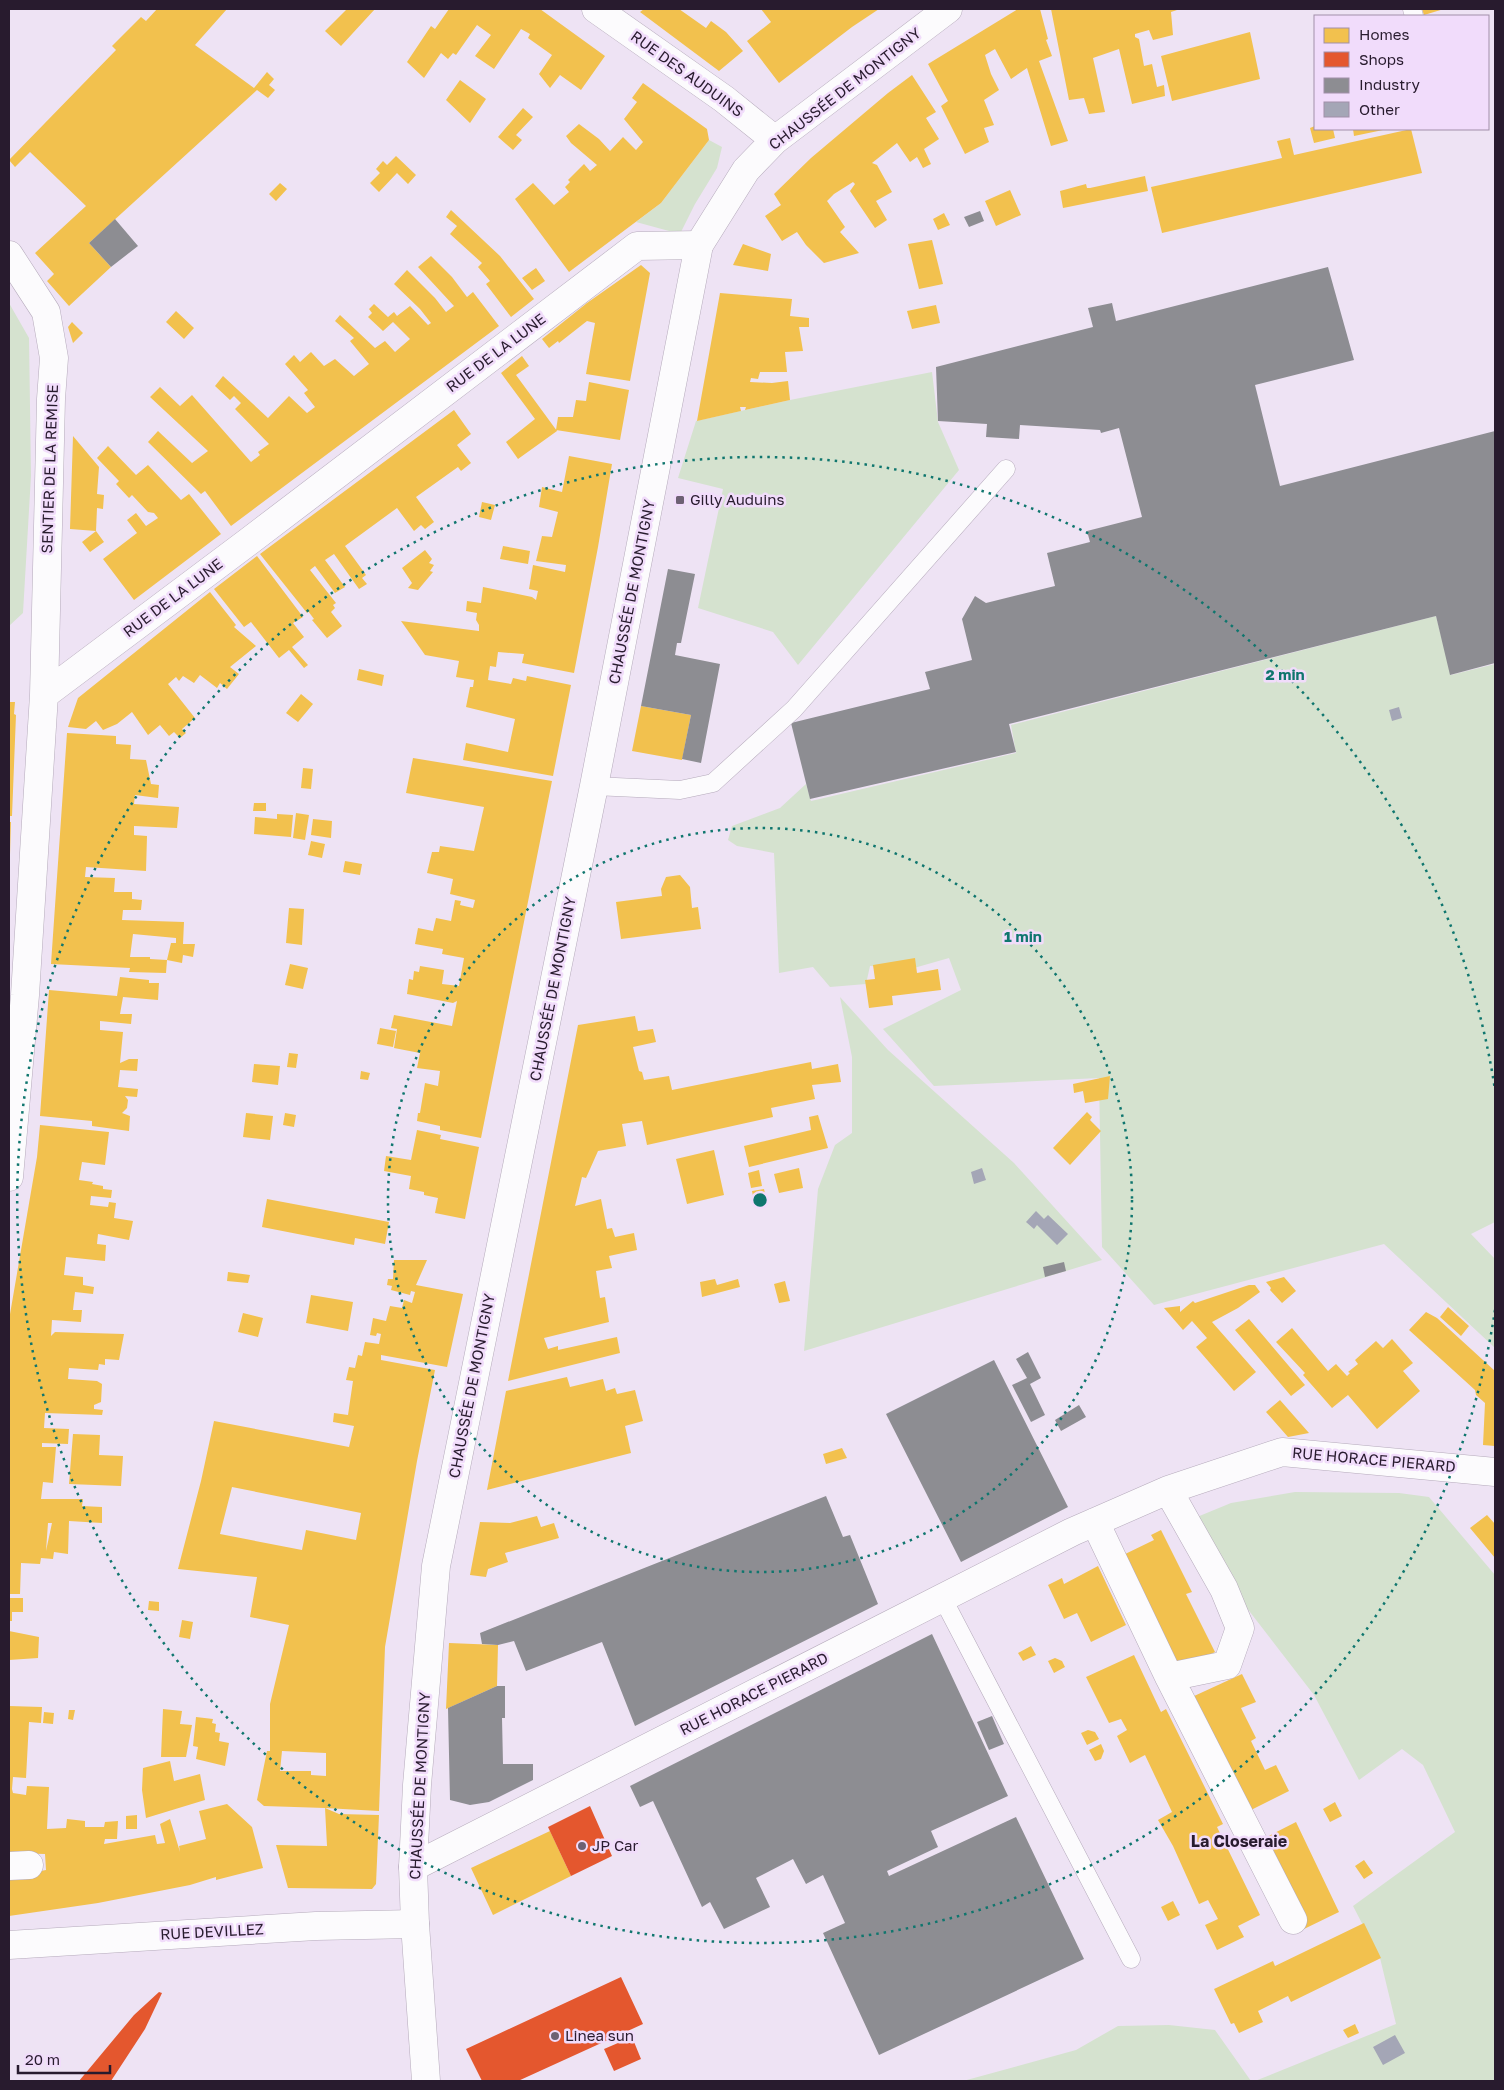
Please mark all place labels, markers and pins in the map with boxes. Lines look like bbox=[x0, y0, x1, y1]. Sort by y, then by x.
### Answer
place label: Gilly Auduins bbox=[690, 490, 784, 508]
marker: Gilly Auduins bbox=[674, 494, 686, 506]
centre of rings bbox=[751, 1191, 769, 1209]
place label: JP Car bbox=[592, 1836, 639, 1854]
marker: JP Car bbox=[576, 1840, 588, 1852]
place label: Linea sun bbox=[565, 2026, 634, 2044]
marker: Linea sun bbox=[549, 2030, 561, 2042]

